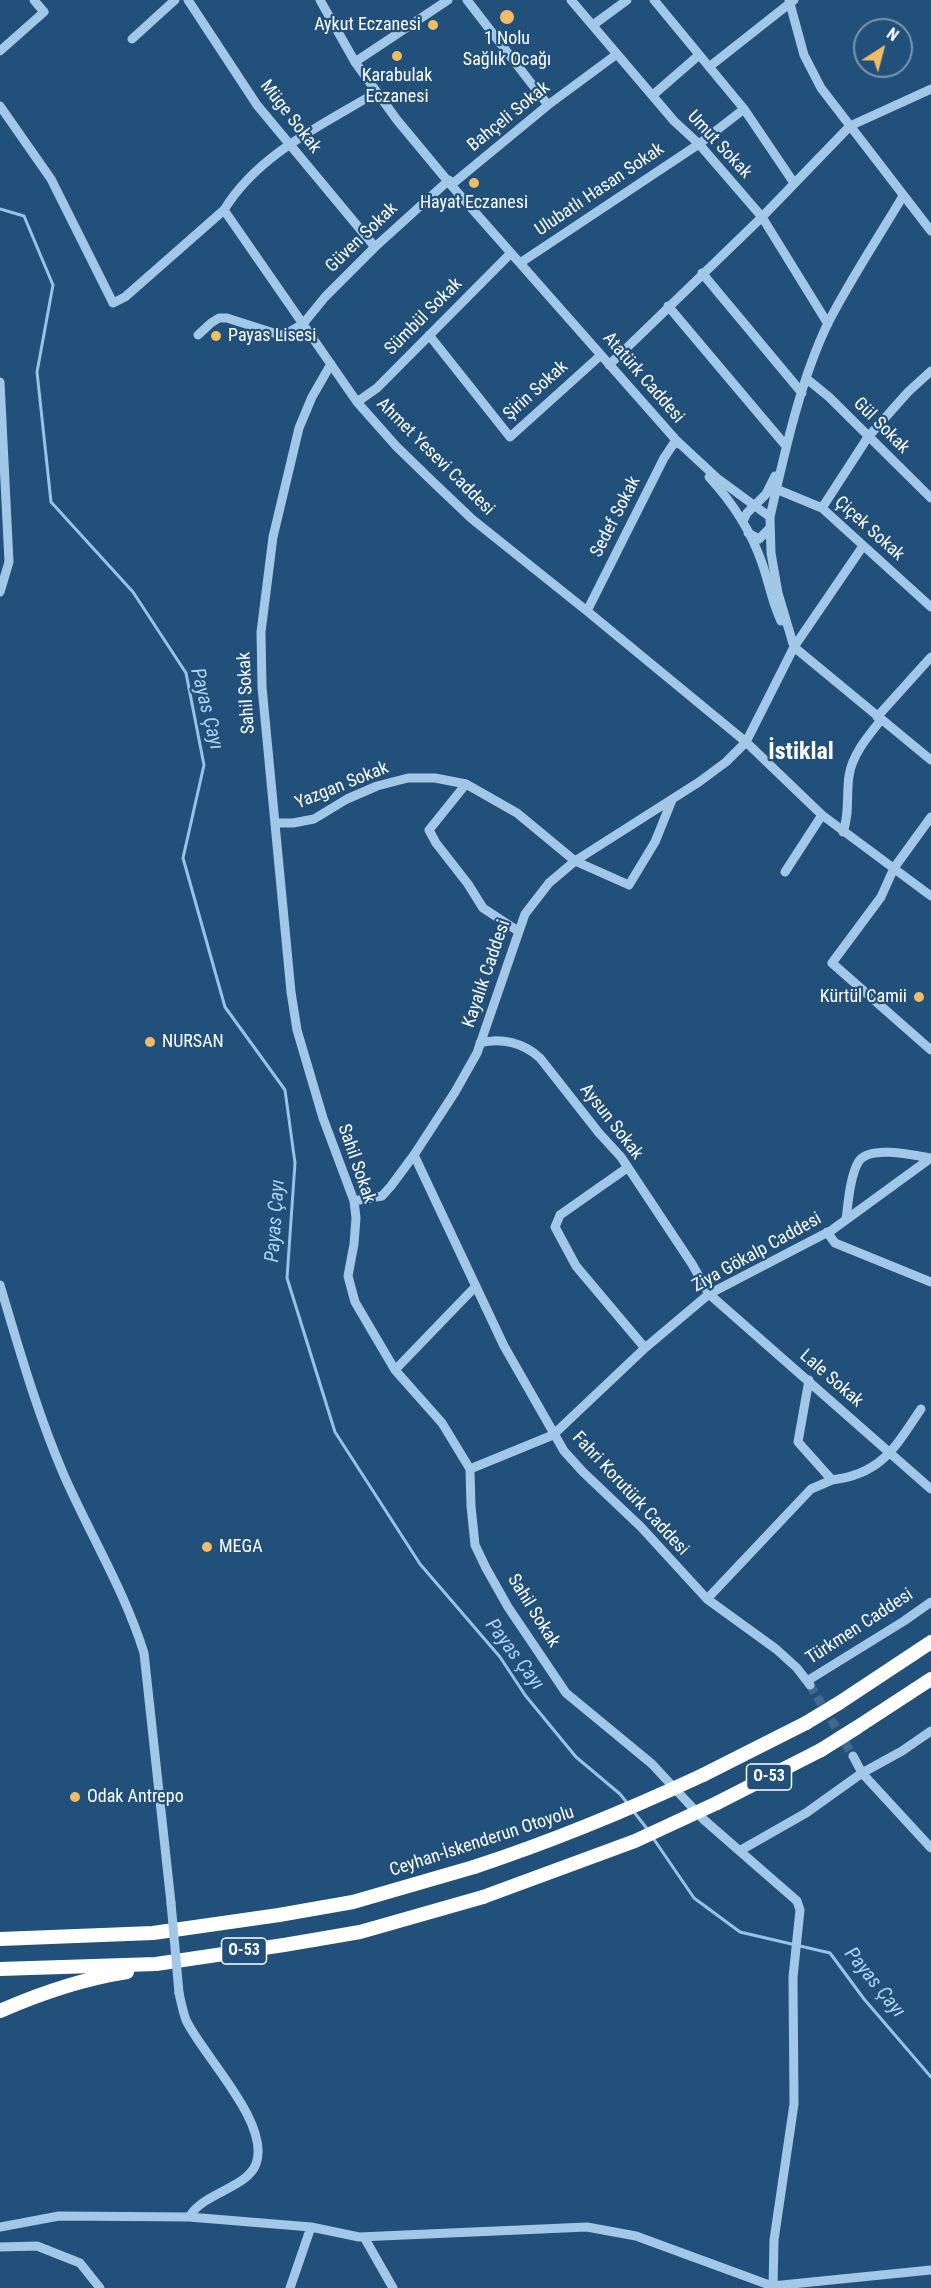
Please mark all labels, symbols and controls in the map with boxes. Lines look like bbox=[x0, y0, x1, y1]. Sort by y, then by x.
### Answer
marker: 1 Nolu Sağlık Ocağı bbox=[498, 8, 516, 26]
place label: Aykut Eczanesi bbox=[314, 14, 421, 36]
marker: Aykut Eczanesi bbox=[426, 18, 440, 32]
north arrow bbox=[853, 18, 913, 78]
text: N bbox=[883, 24, 902, 45]
place label: 1 Nolu Sağlık Ocağı bbox=[463, 28, 551, 70]
marker: Karabulak Eczanesi bbox=[390, 49, 404, 63]
place label: Karabulak Eczanesi bbox=[362, 65, 432, 107]
street label: Müge Sokak bbox=[255, 76, 325, 158]
street label: Bahçeli Sokak bbox=[464, 77, 554, 157]
street label: Umut Sokak bbox=[682, 107, 756, 183]
street label: Ulubatlı Hasan Sokak bbox=[531, 139, 669, 241]
marker: Hayat Eczanesi bbox=[467, 176, 481, 190]
place label: Hayat Eczanesi bbox=[420, 192, 528, 214]
street label: Güven Sokak bbox=[322, 198, 402, 278]
street label: Sümbül Sokak bbox=[381, 274, 467, 360]
place label: Payas Lisesi bbox=[228, 325, 316, 347]
street label: Atatürk Caddesi bbox=[598, 328, 688, 428]
marker: Payas Lisesi bbox=[209, 329, 223, 343]
street label: Şirin Sokak bbox=[499, 356, 573, 426]
street label: Gül Sokak bbox=[848, 393, 914, 459]
street label: Ahmet Yesevi Caddesi bbox=[372, 394, 498, 520]
street label: Sedef Sokak bbox=[586, 473, 646, 561]
street label: Çiçek Sokak bbox=[830, 492, 908, 566]
street label: Sahil Sokak bbox=[234, 651, 260, 735]
water label: Payas Çayı bbox=[184, 666, 228, 752]
district label: İstiklal bbox=[768, 739, 834, 767]
street label: Yazgan Sokak bbox=[292, 757, 392, 815]
street label: Kayalık Caddesi bbox=[458, 917, 516, 1031]
place label: Kürtül Camii bbox=[820, 986, 907, 1008]
marker: Kürtül Camii bbox=[912, 990, 926, 1004]
place label: NURSAN bbox=[162, 1031, 224, 1053]
marker: NURSAN bbox=[143, 1035, 157, 1049]
street label: Aysun Sokak bbox=[575, 1080, 647, 1164]
street label: Sahil Sokak bbox=[332, 1122, 380, 1206]
water label: Payas Çayı bbox=[261, 1179, 291, 1263]
street label: Ziya Gökalp Caddesi bbox=[688, 1208, 826, 1298]
street label: Lale Sokak bbox=[795, 1346, 867, 1412]
street label: Fahri Korutürk Caddesi bbox=[567, 1428, 693, 1560]
place label: MEGA bbox=[219, 1536, 263, 1558]
marker: MEGA bbox=[200, 1540, 214, 1554]
street label: Sahil Sokak bbox=[502, 1570, 564, 1652]
street label: Türkmen Caddesi bbox=[802, 1584, 918, 1670]
water label: Payas Çayı bbox=[479, 1615, 549, 1695]
road number: O-53 bbox=[746, 1764, 792, 1790]
place label: Odak Antrepo bbox=[87, 1786, 184, 1808]
marker: Odak Antrepo bbox=[68, 1790, 82, 1804]
street label: Ceyhan-İskenderun Otoyolu bbox=[387, 1802, 577, 1882]
road number: O-53 bbox=[222, 1938, 266, 1964]
water label: Payas Çayı bbox=[838, 1943, 910, 2023]

